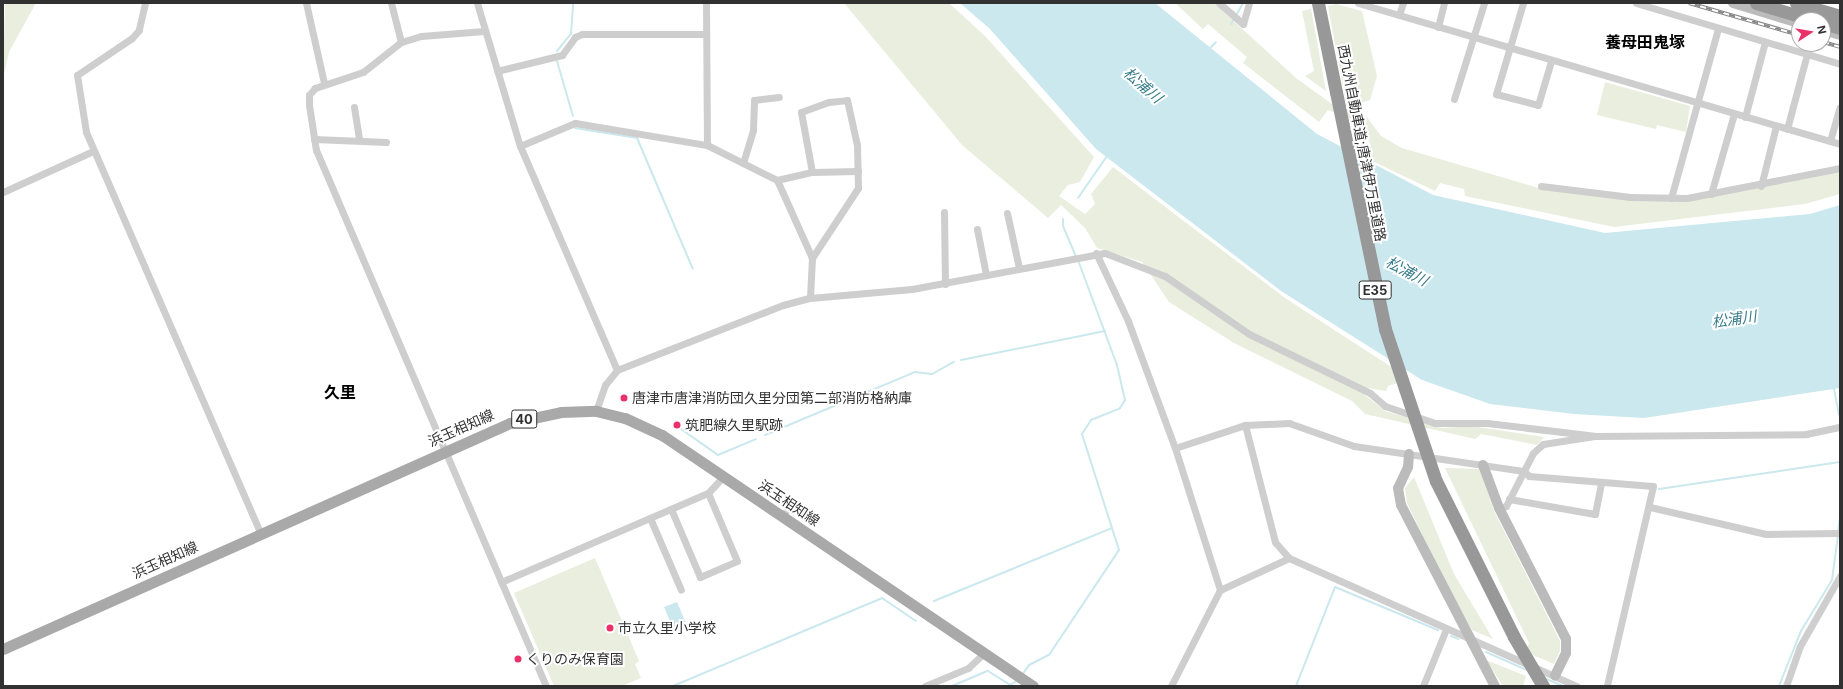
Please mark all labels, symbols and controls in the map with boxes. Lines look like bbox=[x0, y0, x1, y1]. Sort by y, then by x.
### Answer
north arrow bbox=[1791, 12, 1831, 52]
text: N bbox=[1814, 24, 1829, 35]
district label: 養母田鬼塚 bbox=[1605, 32, 1685, 52]
street label: 西九州自動車道;唐津伊万里道路 bbox=[1335, 43, 1389, 243]
water label: 松浦川 bbox=[1120, 63, 1166, 107]
water label: 松浦川 bbox=[1383, 252, 1431, 290]
road number: E35 bbox=[1358, 279, 1392, 301]
water label: 松浦川 bbox=[1710, 307, 1758, 331]
district label: 久里 bbox=[324, 382, 356, 402]
place label: 唐津市唐津消防団久里分団第二部消防格納庫 bbox=[632, 390, 912, 406]
marker: 唐津市唐津消防団久里分団第二部消防格納庫 bbox=[619, 393, 629, 403]
street label: 浜玉相知線 bbox=[426, 406, 496, 450]
road number: 40 bbox=[511, 408, 537, 430]
place label: 筑肥線久里駅跡 bbox=[685, 417, 783, 433]
marker: 筑肥線久里駅跡 bbox=[672, 420, 682, 430]
street label: 浜玉相知線 bbox=[755, 476, 823, 530]
street label: 浜玉相知線 bbox=[130, 538, 200, 582]
place label: 市立久里小学校 bbox=[618, 620, 716, 636]
marker: 市立久里小学校 bbox=[605, 623, 615, 633]
place label: くりのみ保育園 bbox=[526, 651, 624, 667]
marker: くりのみ保育園 bbox=[513, 654, 523, 664]

